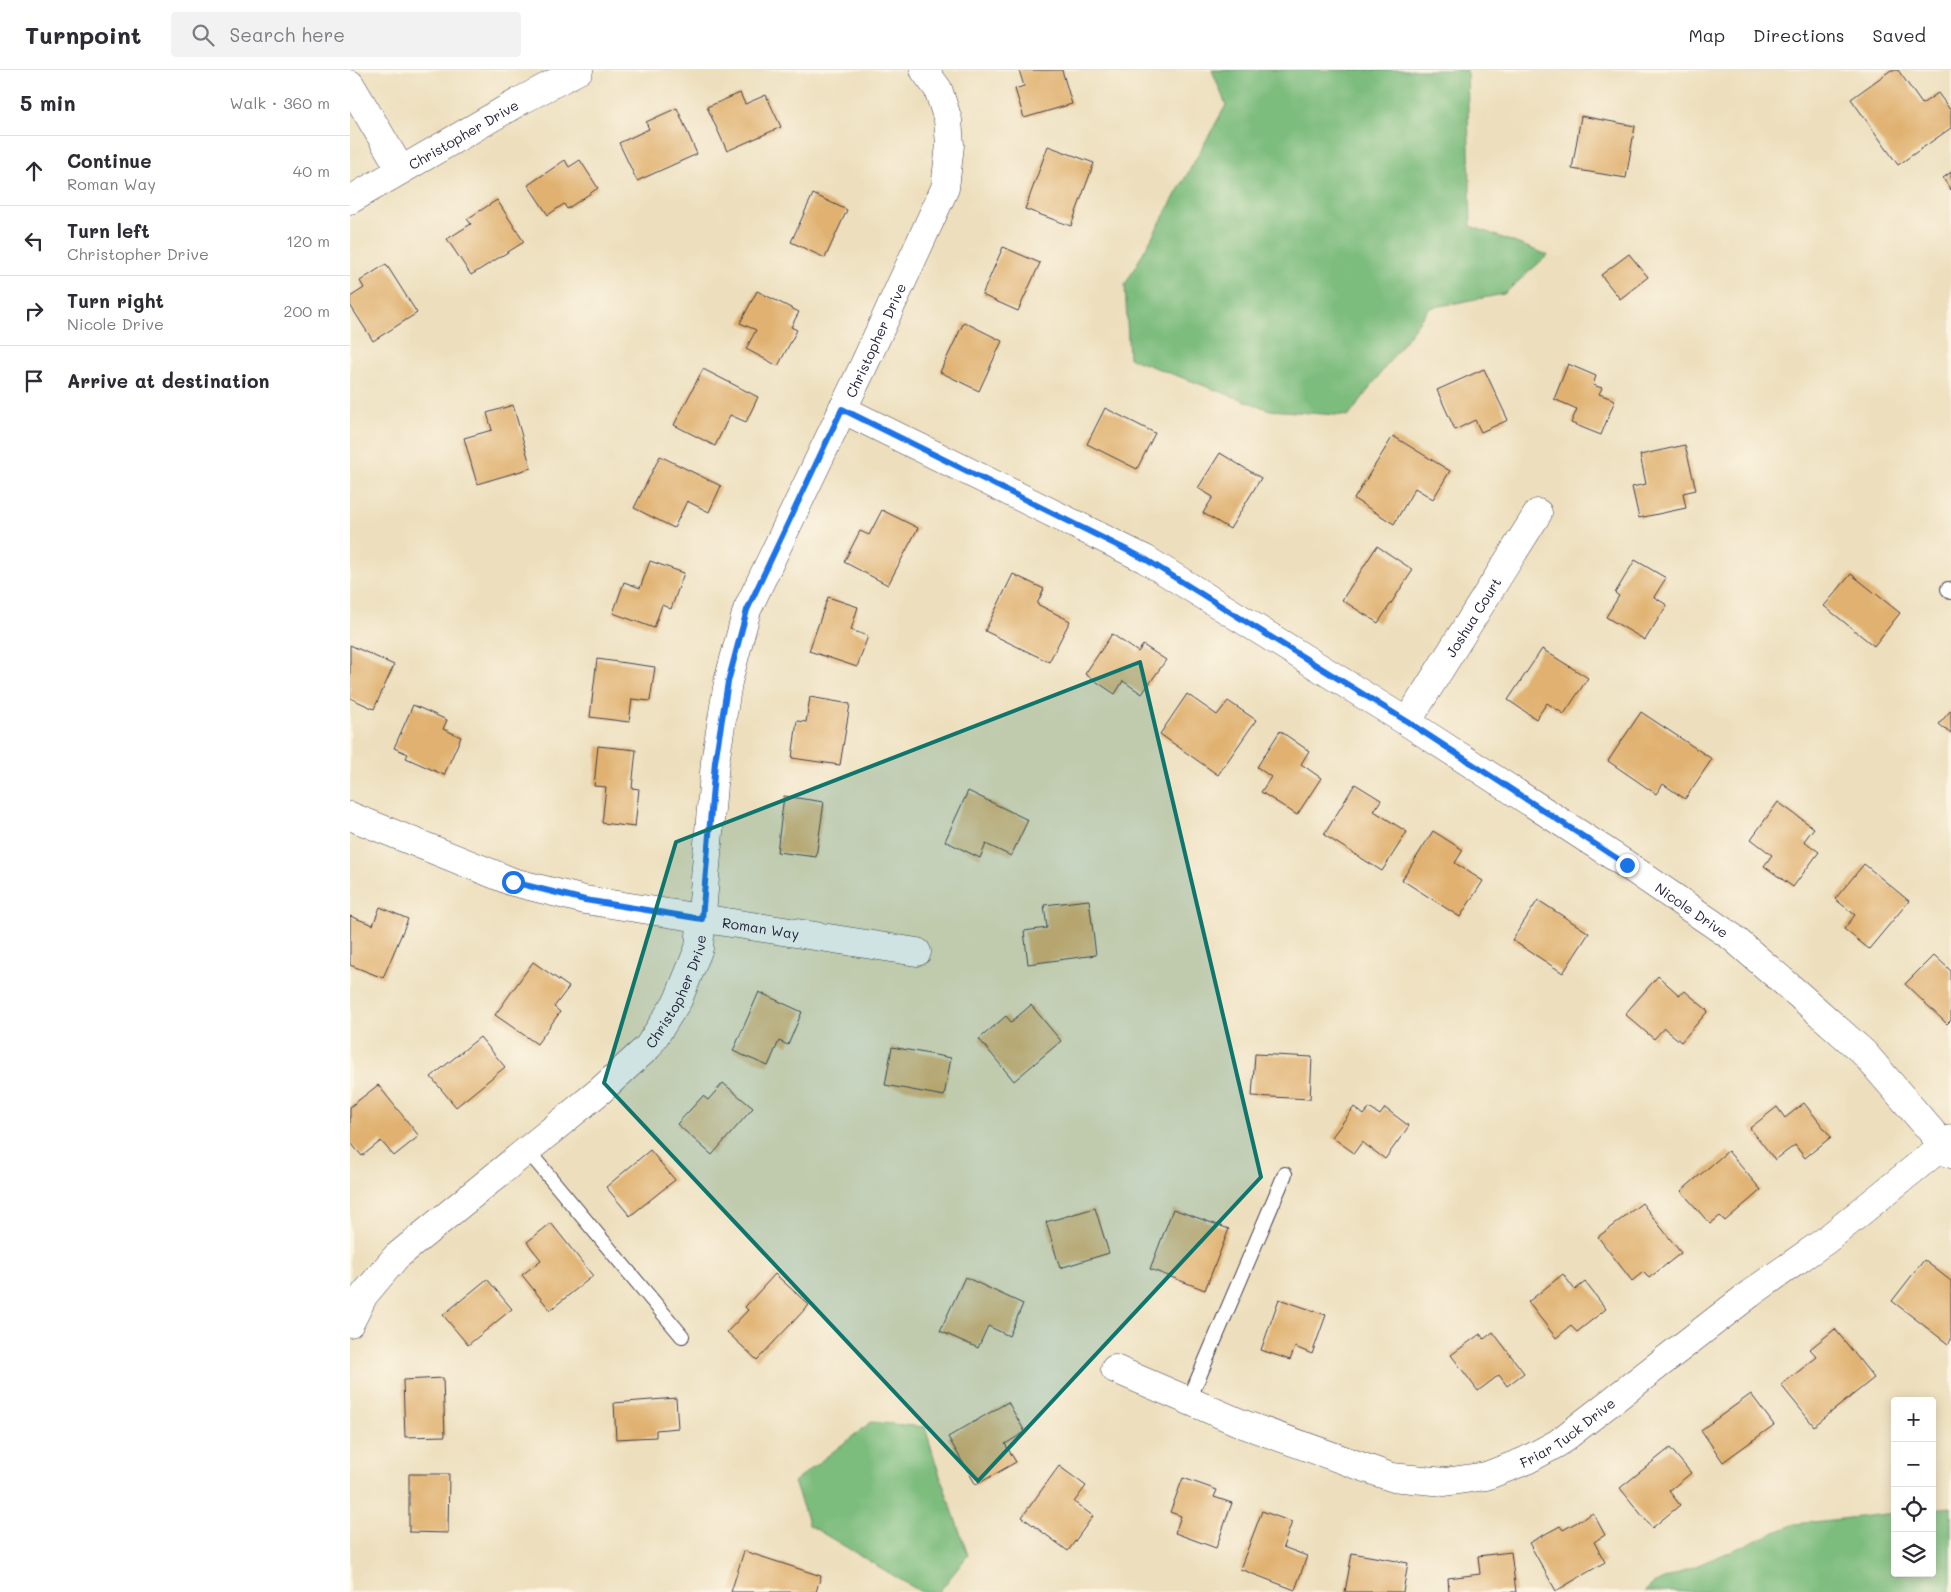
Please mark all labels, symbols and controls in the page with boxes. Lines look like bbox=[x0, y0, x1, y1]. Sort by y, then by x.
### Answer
search box bbox=[171, 12, 521, 57]
text: Turnpoint bbox=[25, 19, 141, 50]
icon: search bbox=[189, 21, 217, 49]
text: Search here bbox=[229, 22, 345, 47]
text: Map bbox=[1688, 23, 1725, 47]
text: Directions bbox=[1753, 23, 1845, 47]
text: Saved bbox=[1873, 23, 1926, 47]
text: 5 min bbox=[20, 89, 76, 116]
text: Walk · 360 m bbox=[229, 92, 330, 113]
street label: Christopher Drive bbox=[405, 95, 522, 174]
text: Continue bbox=[67, 148, 152, 173]
icon: ahead bbox=[20, 157, 48, 185]
text: 40 m bbox=[293, 160, 330, 181]
text: Roman Way bbox=[67, 173, 156, 194]
text: Turn left bbox=[67, 218, 150, 243]
icon: left bbox=[20, 227, 48, 255]
text: 120 m bbox=[286, 230, 330, 251]
text: Christopher Drive bbox=[67, 243, 209, 264]
street label: Christopher Drive bbox=[840, 280, 910, 400]
text: Turn right bbox=[67, 288, 164, 313]
icon: right bbox=[20, 297, 48, 325]
text: 200 m bbox=[283, 300, 330, 321]
text: Nicole Drive bbox=[67, 313, 164, 334]
icon: arrive bbox=[20, 367, 48, 395]
text: Arrive at destination bbox=[67, 368, 270, 393]
street label: Joshua Court bbox=[1441, 573, 1505, 660]
route end bbox=[1616, 854, 1639, 877]
route start bbox=[502, 871, 525, 894]
street label: Nicole Drive bbox=[1652, 878, 1732, 941]
street label: Roman Way bbox=[721, 912, 801, 943]
street label: Christopher Drive bbox=[640, 934, 710, 1051]
street label: Friar Tuck Drive bbox=[1517, 1393, 1619, 1472]
map controls bbox=[1891, 1397, 1936, 1577]
button: + bbox=[1891, 1397, 1936, 1442]
button: − bbox=[1891, 1442, 1936, 1487]
button: locate bbox=[1891, 1487, 1936, 1532]
button: layers bbox=[1891, 1532, 1936, 1577]

